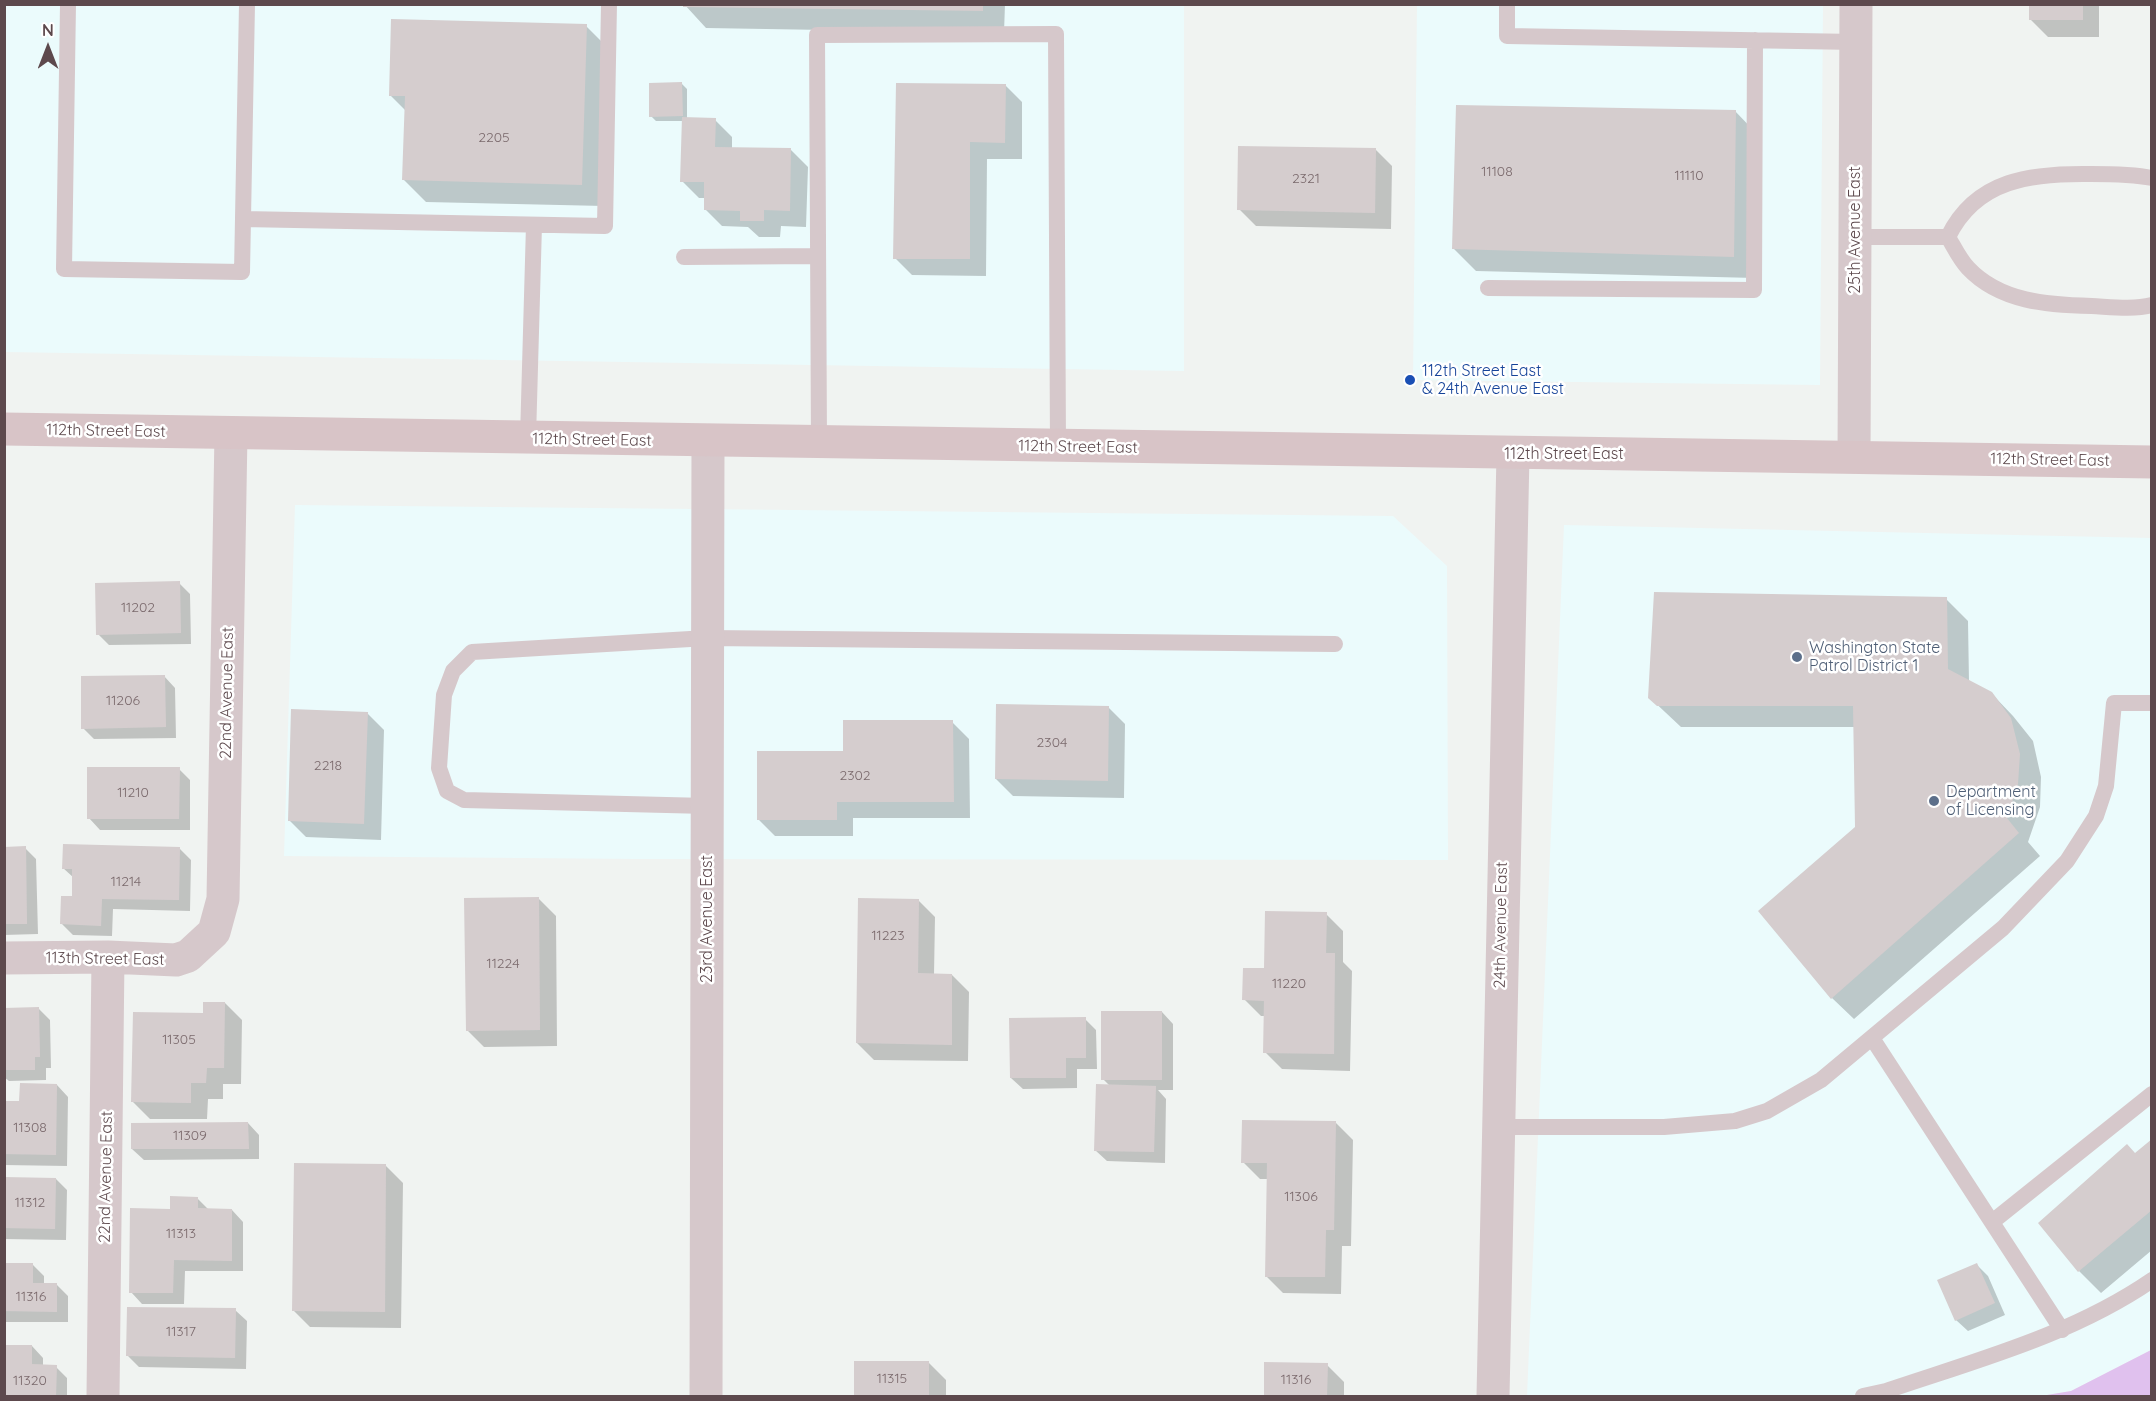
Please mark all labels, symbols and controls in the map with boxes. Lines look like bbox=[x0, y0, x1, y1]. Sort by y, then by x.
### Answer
north arrow bbox=[18, 18, 78, 78]
text: N bbox=[42, 20, 54, 40]
house number: 2205 bbox=[478, 130, 510, 146]
house number: 11108 bbox=[1481, 164, 1513, 180]
street label: 25th Avenue East bbox=[1845, 166, 1865, 294]
house number: 11110 bbox=[1674, 168, 1704, 184]
house number: 2321 bbox=[1292, 171, 1320, 187]
place label: 112th Street East & 24th Avenue East bbox=[1422, 361, 1564, 399]
marker: 112th Street East & 24th Avenue East bbox=[1403, 373, 1417, 387]
street label: 112th Street East bbox=[46, 420, 166, 442]
street label: 112th Street East bbox=[532, 429, 652, 451]
street label: 112th Street East bbox=[1018, 436, 1138, 458]
street label: 112th Street East bbox=[1504, 444, 1624, 464]
street label: 112th Street East bbox=[1990, 449, 2110, 471]
house number: 11202 bbox=[121, 600, 155, 616]
street label: 22nd Avenue East bbox=[216, 627, 238, 759]
place label: Washington State Patrol District 1 bbox=[1809, 638, 1940, 676]
marker: Washington State Patrol District 1 bbox=[1790, 650, 1804, 664]
house number: 11206 bbox=[106, 693, 140, 709]
house number: 2304 bbox=[1037, 735, 1067, 751]
house number: 2218 bbox=[314, 758, 342, 774]
house number: 2302 bbox=[839, 768, 871, 784]
place label: Department of Licensing bbox=[1946, 782, 2036, 820]
house number: 11210 bbox=[117, 785, 149, 801]
marker: Department of Licensing bbox=[1927, 794, 1941, 808]
street label: 23rd Avenue East bbox=[697, 855, 717, 983]
street label: 24th Avenue East bbox=[1490, 861, 1512, 989]
house number: 11214 bbox=[111, 874, 141, 890]
house number: 11223 bbox=[871, 928, 905, 944]
street label: 113th Street East bbox=[45, 948, 165, 970]
house number: 11224 bbox=[486, 956, 520, 972]
house number: 11220 bbox=[1272, 976, 1306, 992]
house number: 11305 bbox=[162, 1032, 196, 1048]
street label: 22nd Avenue East bbox=[95, 1111, 117, 1243]
house number: 11308 bbox=[13, 1120, 47, 1136]
house number: 11309 bbox=[173, 1128, 207, 1144]
house number: 11306 bbox=[1284, 1189, 1318, 1205]
house number: 11312 bbox=[15, 1195, 45, 1211]
house number: 11313 bbox=[166, 1226, 196, 1242]
house number: 11316 bbox=[16, 1289, 46, 1305]
house number: 11317 bbox=[166, 1324, 196, 1340]
house number: 11315 bbox=[877, 1371, 907, 1387]
house number: 11316 bbox=[1281, 1372, 1311, 1388]
house number: 11320 bbox=[13, 1373, 47, 1389]

